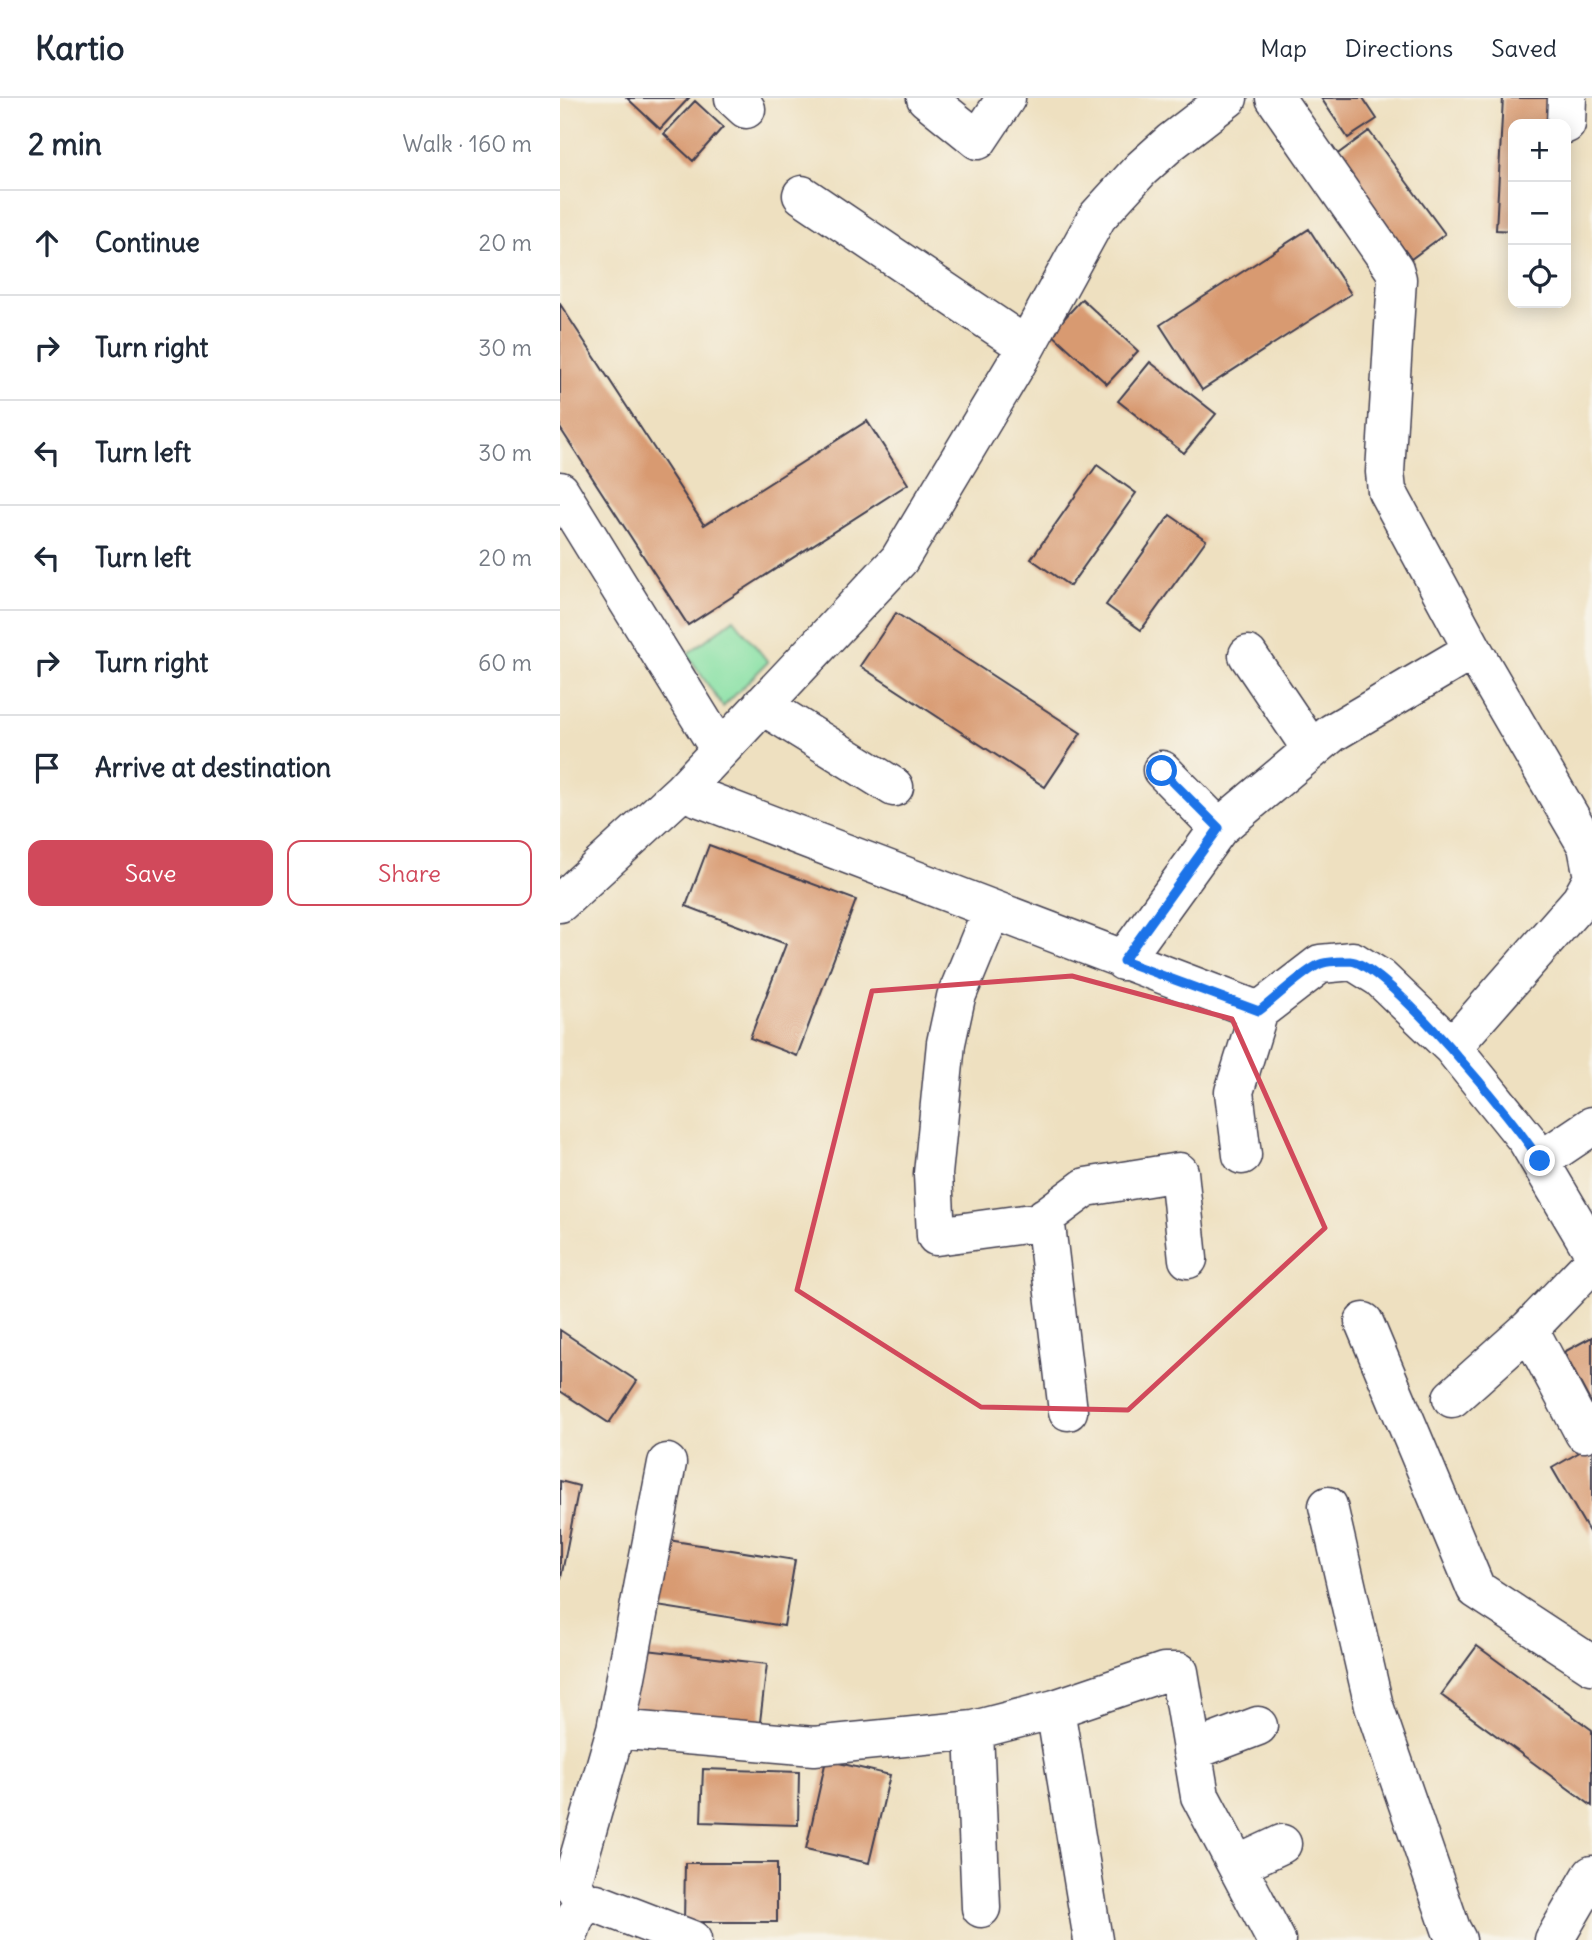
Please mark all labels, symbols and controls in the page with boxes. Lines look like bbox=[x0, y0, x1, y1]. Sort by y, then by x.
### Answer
text: Kartio bbox=[35, 27, 125, 69]
text: Map bbox=[1260, 33, 1307, 63]
text: Directions bbox=[1345, 33, 1453, 63]
text: Saved bbox=[1491, 33, 1557, 63]
map controls bbox=[1508, 119, 1571, 308]
button: + bbox=[1508, 119, 1571, 182]
text: 2 min bbox=[28, 125, 102, 163]
text: Walk · 160 m bbox=[403, 129, 532, 158]
button: − bbox=[1508, 182, 1571, 245]
icon: ahead bbox=[28, 224, 66, 262]
text: Continue bbox=[95, 226, 200, 259]
text: 20 m bbox=[479, 228, 532, 257]
button: locate bbox=[1508, 245, 1571, 308]
icon: right bbox=[28, 329, 66, 367]
text: Turn right bbox=[95, 331, 208, 364]
text: 30 m bbox=[478, 333, 532, 362]
icon: left bbox=[28, 434, 66, 472]
text: Turn left bbox=[95, 436, 191, 469]
text: 30 m bbox=[478, 438, 532, 467]
icon: left bbox=[28, 539, 66, 577]
text: Turn left bbox=[95, 541, 191, 574]
text: 20 m bbox=[479, 543, 532, 572]
icon: right bbox=[28, 644, 66, 682]
text: Turn right bbox=[95, 646, 208, 679]
text: 60 m bbox=[478, 648, 532, 677]
icon: arrive bbox=[28, 749, 66, 787]
text: Arrive at destination bbox=[95, 751, 331, 784]
route start bbox=[1146, 755, 1177, 786]
button: Save bbox=[28, 840, 273, 906]
button: Share bbox=[287, 840, 532, 906]
route end bbox=[1524, 1145, 1555, 1176]

